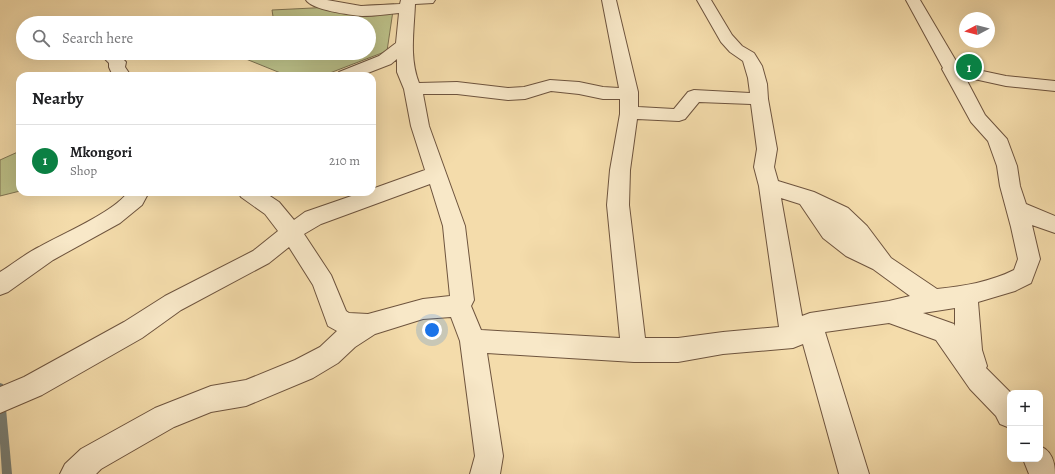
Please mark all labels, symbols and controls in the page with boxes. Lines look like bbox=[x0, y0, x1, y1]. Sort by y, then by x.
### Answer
north arrow bbox=[959, 12, 995, 48]
search box bbox=[16, 16, 376, 60]
icon: search bbox=[30, 27, 52, 49]
text: Search here bbox=[62, 28, 133, 48]
pin: 1 bbox=[956, 52, 982, 82]
text: Nearby bbox=[32, 87, 83, 110]
text: Mkongori bbox=[70, 142, 132, 162]
text: 1 bbox=[43, 152, 47, 169]
text: 210 m bbox=[329, 152, 360, 169]
text: Shop bbox=[70, 162, 97, 179]
your location bbox=[422, 320, 442, 340]
map controls bbox=[1007, 390, 1043, 462]
button: + bbox=[1007, 390, 1043, 426]
button: − bbox=[1007, 426, 1043, 462]

